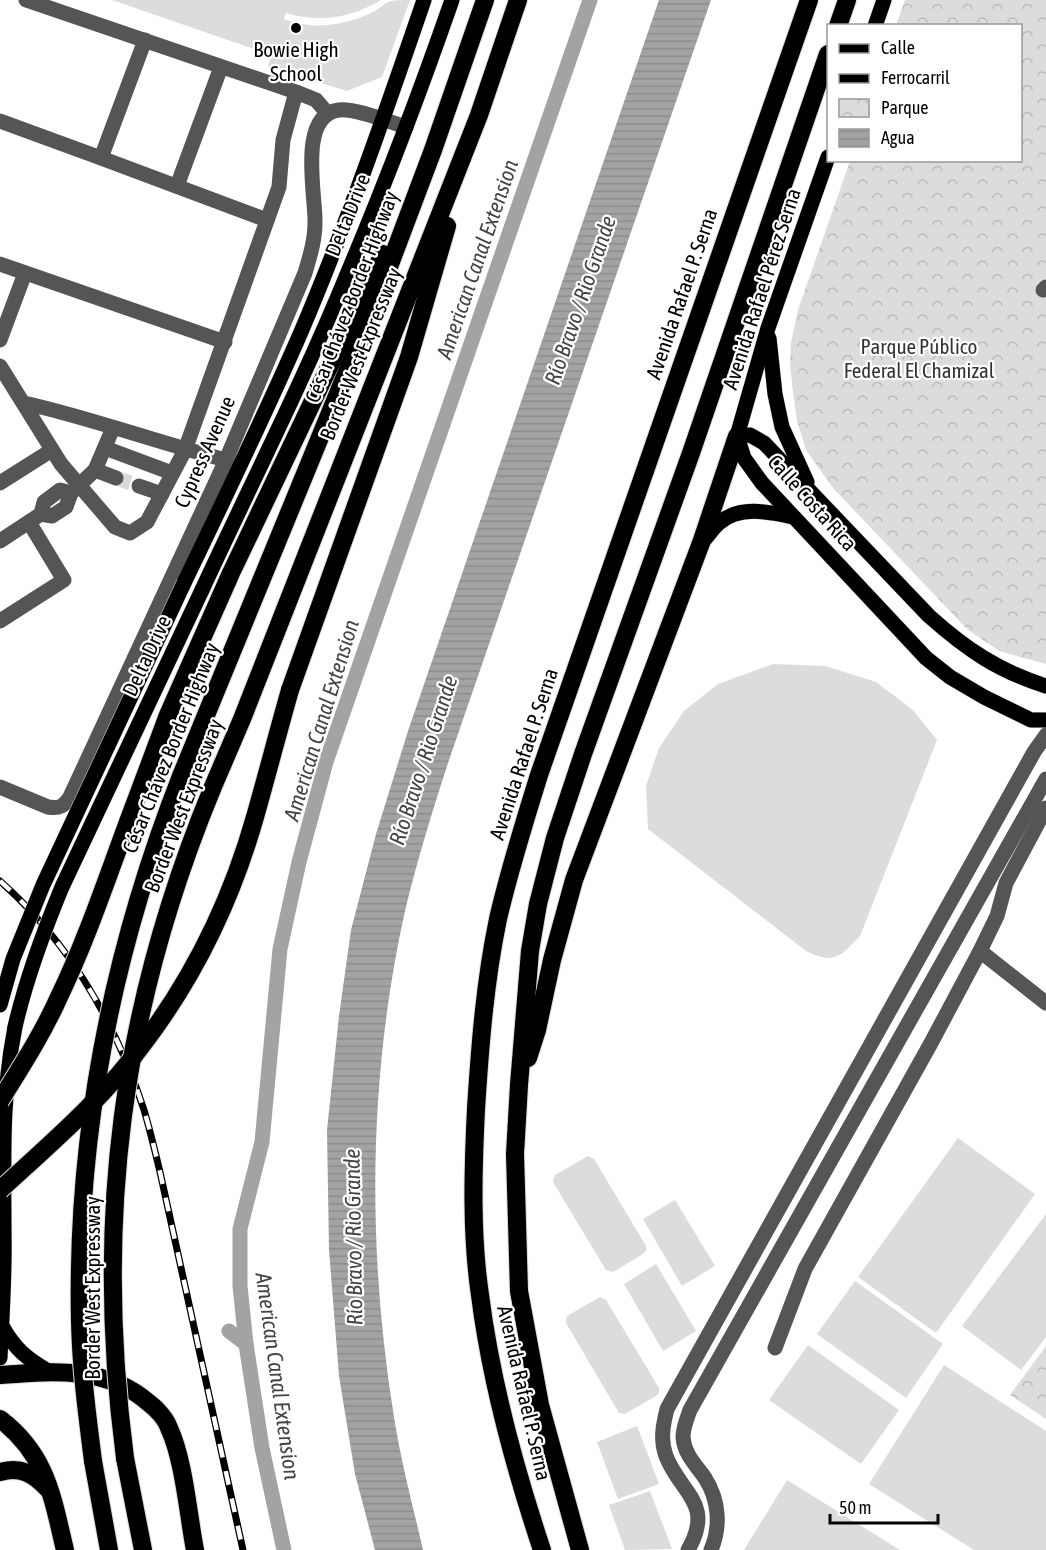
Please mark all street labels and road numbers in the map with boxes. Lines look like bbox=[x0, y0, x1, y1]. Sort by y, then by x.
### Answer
street label: Delta Drive bbox=[320, 170, 374, 259]
street label: Avenida Rafael Pérez Serna bbox=[717, 185, 805, 392]
street label: César Chávez Border Highway bbox=[300, 187, 403, 406]
street label: Avenida Rafael P. Serna bbox=[641, 205, 722, 382]
street label: Border West Expressway bbox=[315, 264, 406, 443]
street label: Cypress Avenue bbox=[169, 392, 239, 511]
street label: Calle Costa Rica bbox=[763, 449, 862, 555]
street label: Delta Drive bbox=[117, 611, 175, 700]
street label: César Chávez Border Highway bbox=[117, 639, 223, 856]
street label: Avenida Rafael P. Serna bbox=[484, 665, 562, 842]
street label: Border West Expressway bbox=[139, 715, 227, 896]
street label: Border West Expressway bbox=[80, 1196, 104, 1380]
street label: Avenida Rafael P. Serna bbox=[493, 1303, 557, 1483]

